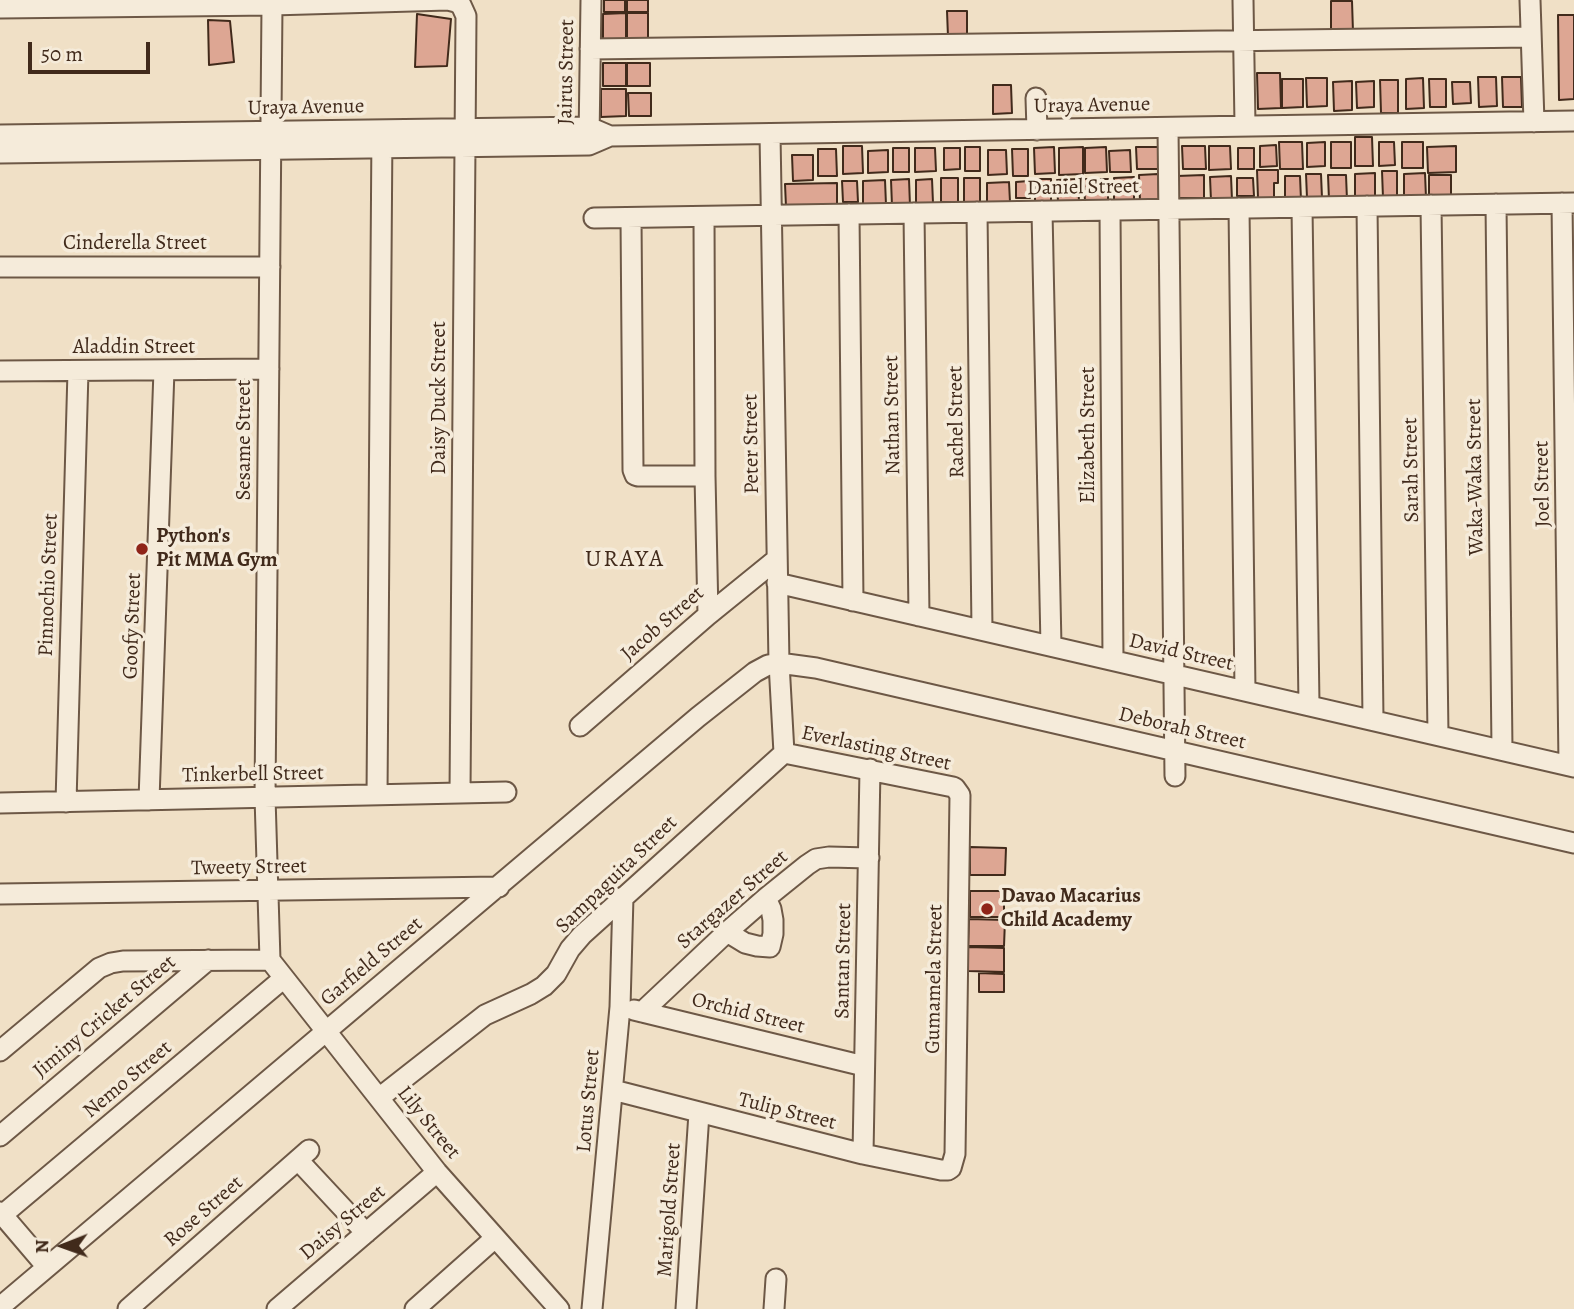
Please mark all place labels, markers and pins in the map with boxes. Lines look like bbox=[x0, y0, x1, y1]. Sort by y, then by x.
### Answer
place label: Python's Pit MMA Gym bbox=[156, 524, 278, 574]
marker: Python's Pit MMA Gym bbox=[134, 541, 150, 557]
place label: Davao Macarius Child Academy bbox=[1001, 884, 1141, 934]
marker: Davao Macarius Child Academy bbox=[979, 901, 995, 917]

